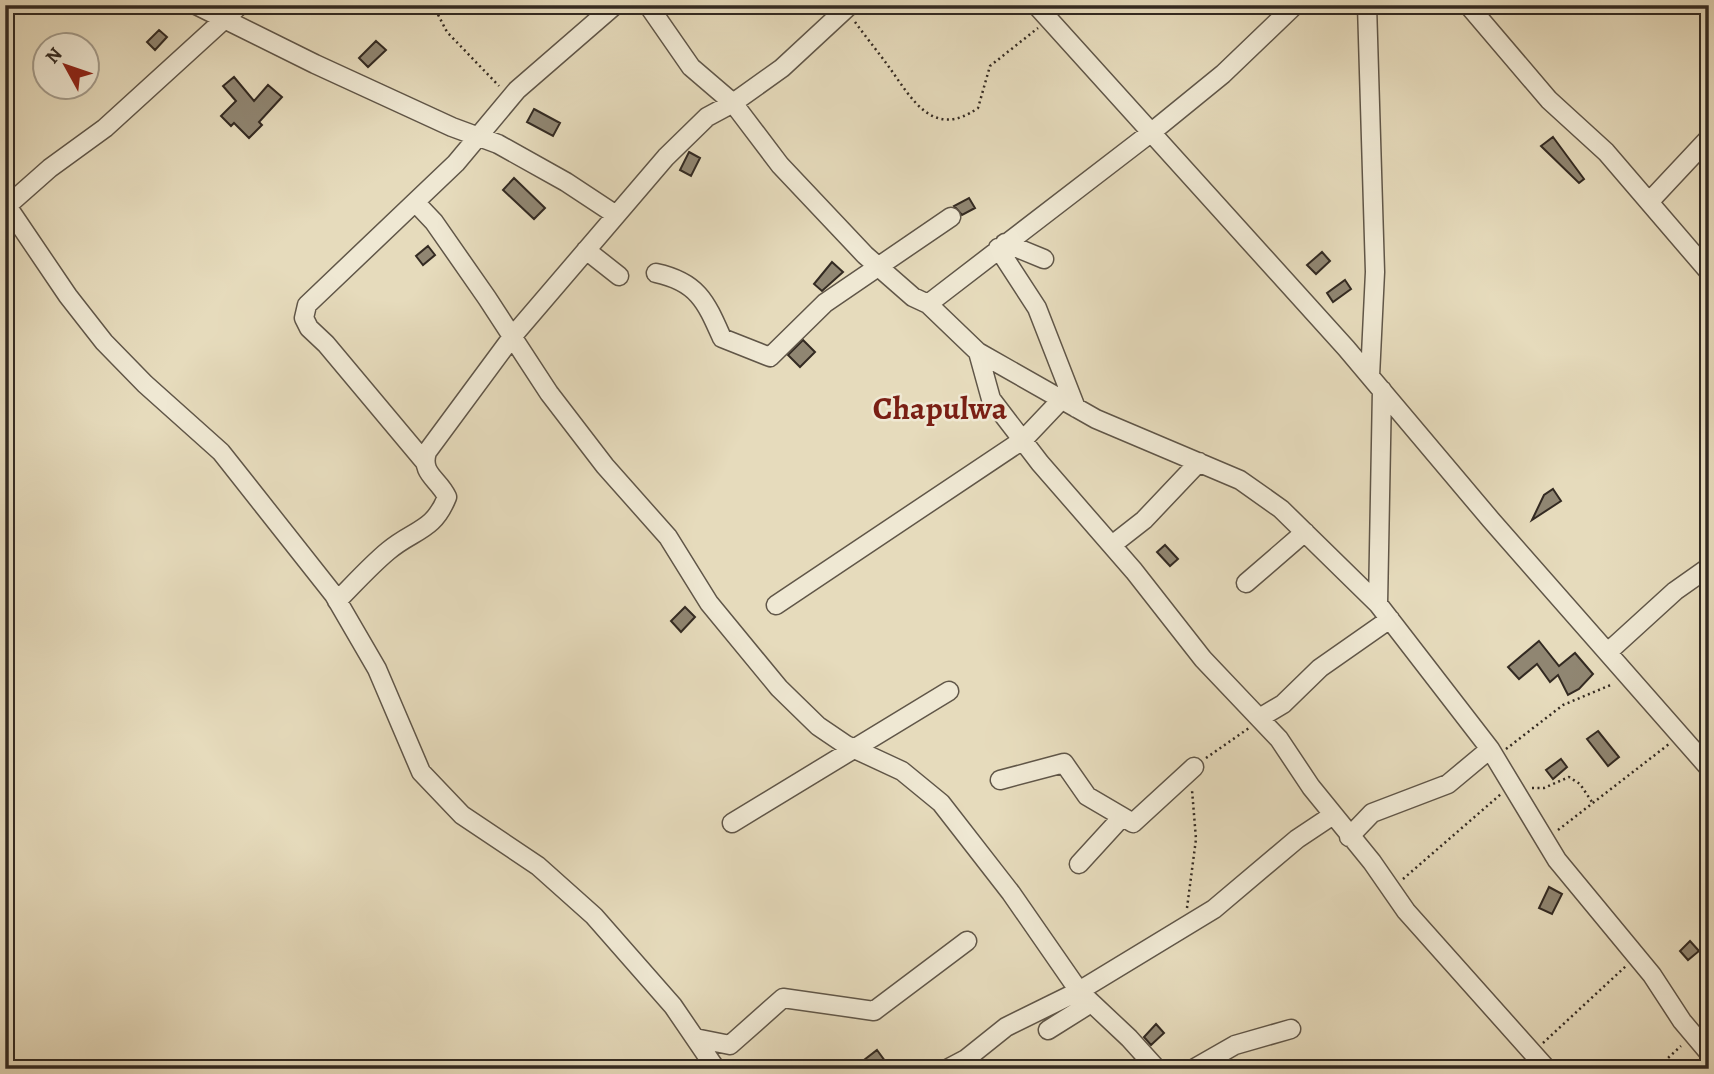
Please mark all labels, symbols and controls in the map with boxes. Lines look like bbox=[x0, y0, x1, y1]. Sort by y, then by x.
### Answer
north arrow bbox=[32, 32, 102, 102]
text: N bbox=[39, 42, 68, 69]
district label: Chapulwa bbox=[873, 386, 1008, 430]

